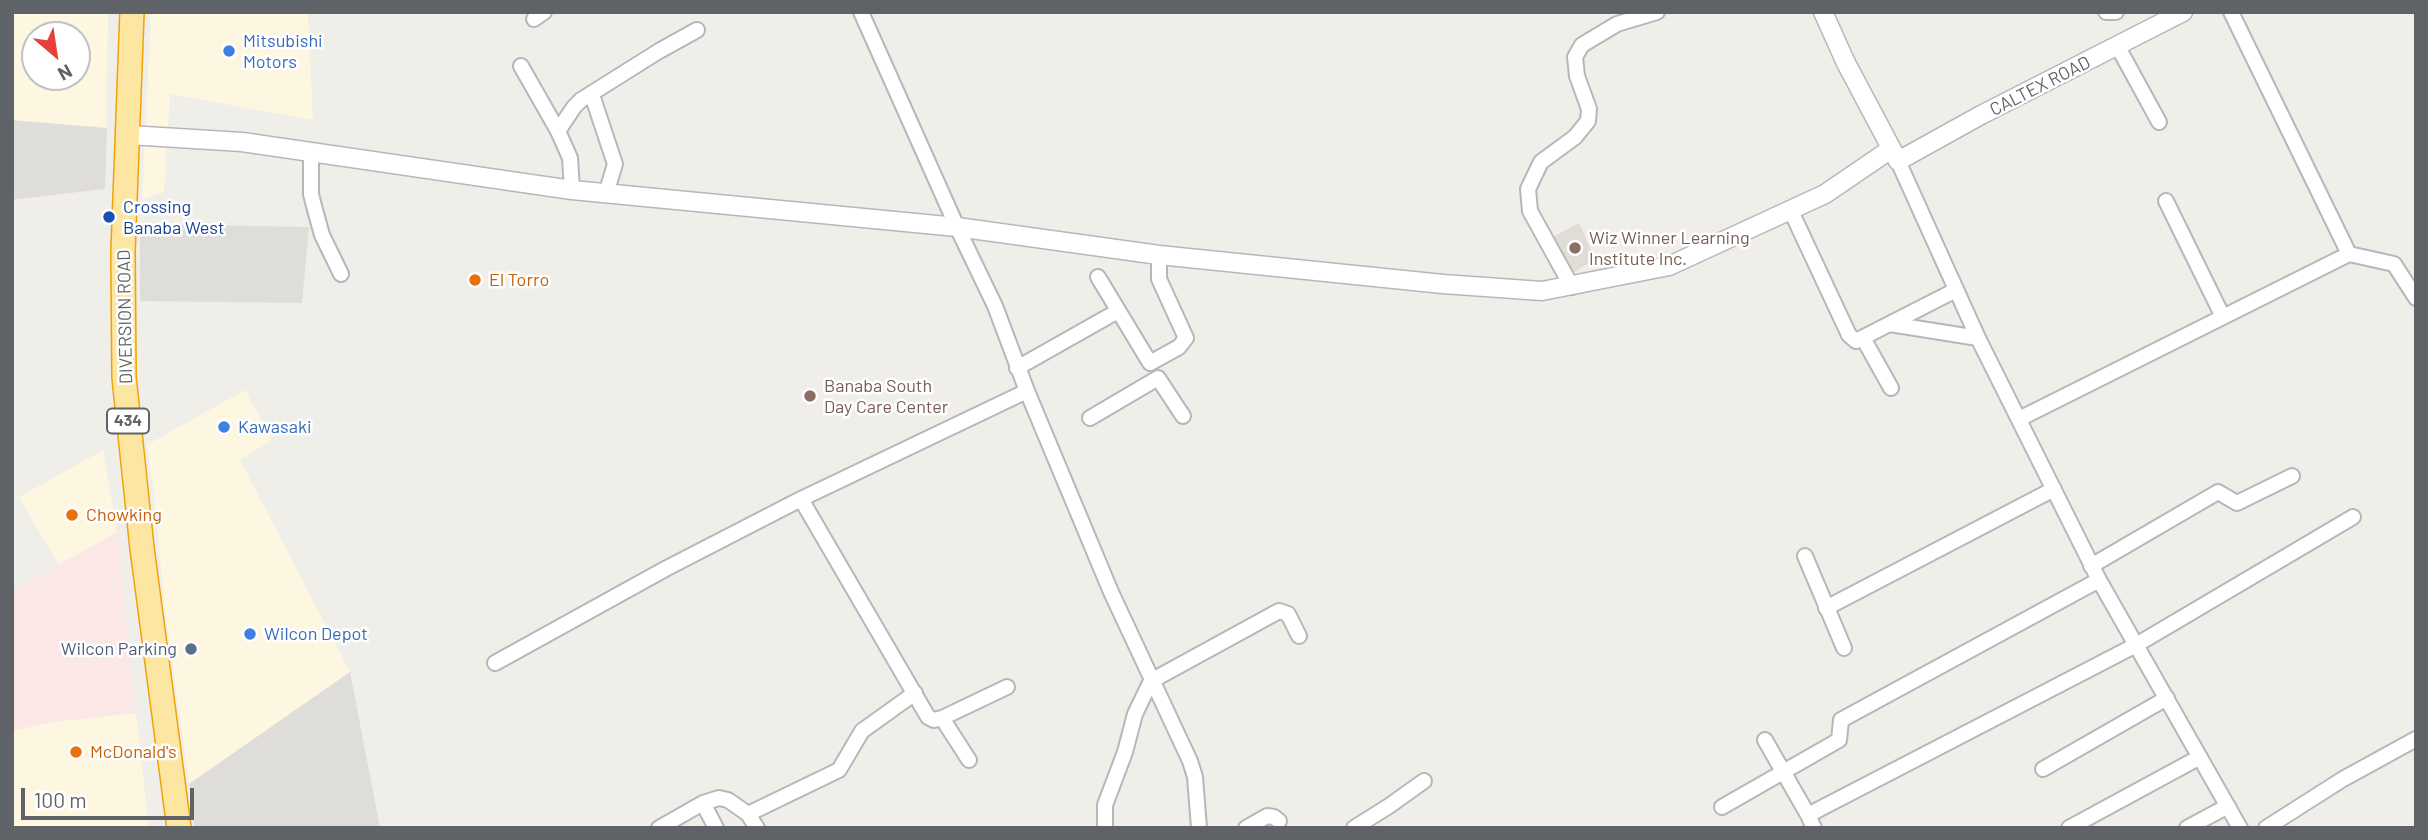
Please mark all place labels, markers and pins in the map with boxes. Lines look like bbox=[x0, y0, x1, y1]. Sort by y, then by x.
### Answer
place label: Mitsubishi Motors bbox=[243, 30, 323, 72]
marker: Mitsubishi Motors bbox=[221, 43, 237, 59]
place label: Crossing Banaba West bbox=[123, 196, 224, 238]
marker: Crossing Banaba West bbox=[101, 209, 117, 225]
place label: Wiz Winner Learning Institute Inc. bbox=[1589, 227, 1750, 270]
marker: Wiz Winner Learning Institute Inc. bbox=[1567, 240, 1583, 256]
place label: El Torro bbox=[489, 269, 549, 291]
marker: El Torro bbox=[467, 272, 483, 288]
place label: Banaba South Day Care Center bbox=[824, 375, 948, 418]
marker: Banaba South Day Care Center bbox=[802, 388, 818, 404]
place label: Kawasaki bbox=[238, 416, 312, 438]
marker: Kawasaki bbox=[216, 419, 232, 435]
place label: Chowking bbox=[86, 504, 162, 526]
marker: Chowking bbox=[64, 507, 80, 523]
place label: Wilcon Depot bbox=[264, 623, 368, 645]
marker: Wilcon Depot bbox=[242, 626, 258, 642]
place label: Wilcon Parking bbox=[61, 638, 177, 660]
marker: Wilcon Parking bbox=[183, 641, 199, 657]
place label: McDonald's bbox=[90, 741, 177, 763]
marker: McDonald's bbox=[68, 744, 84, 760]

